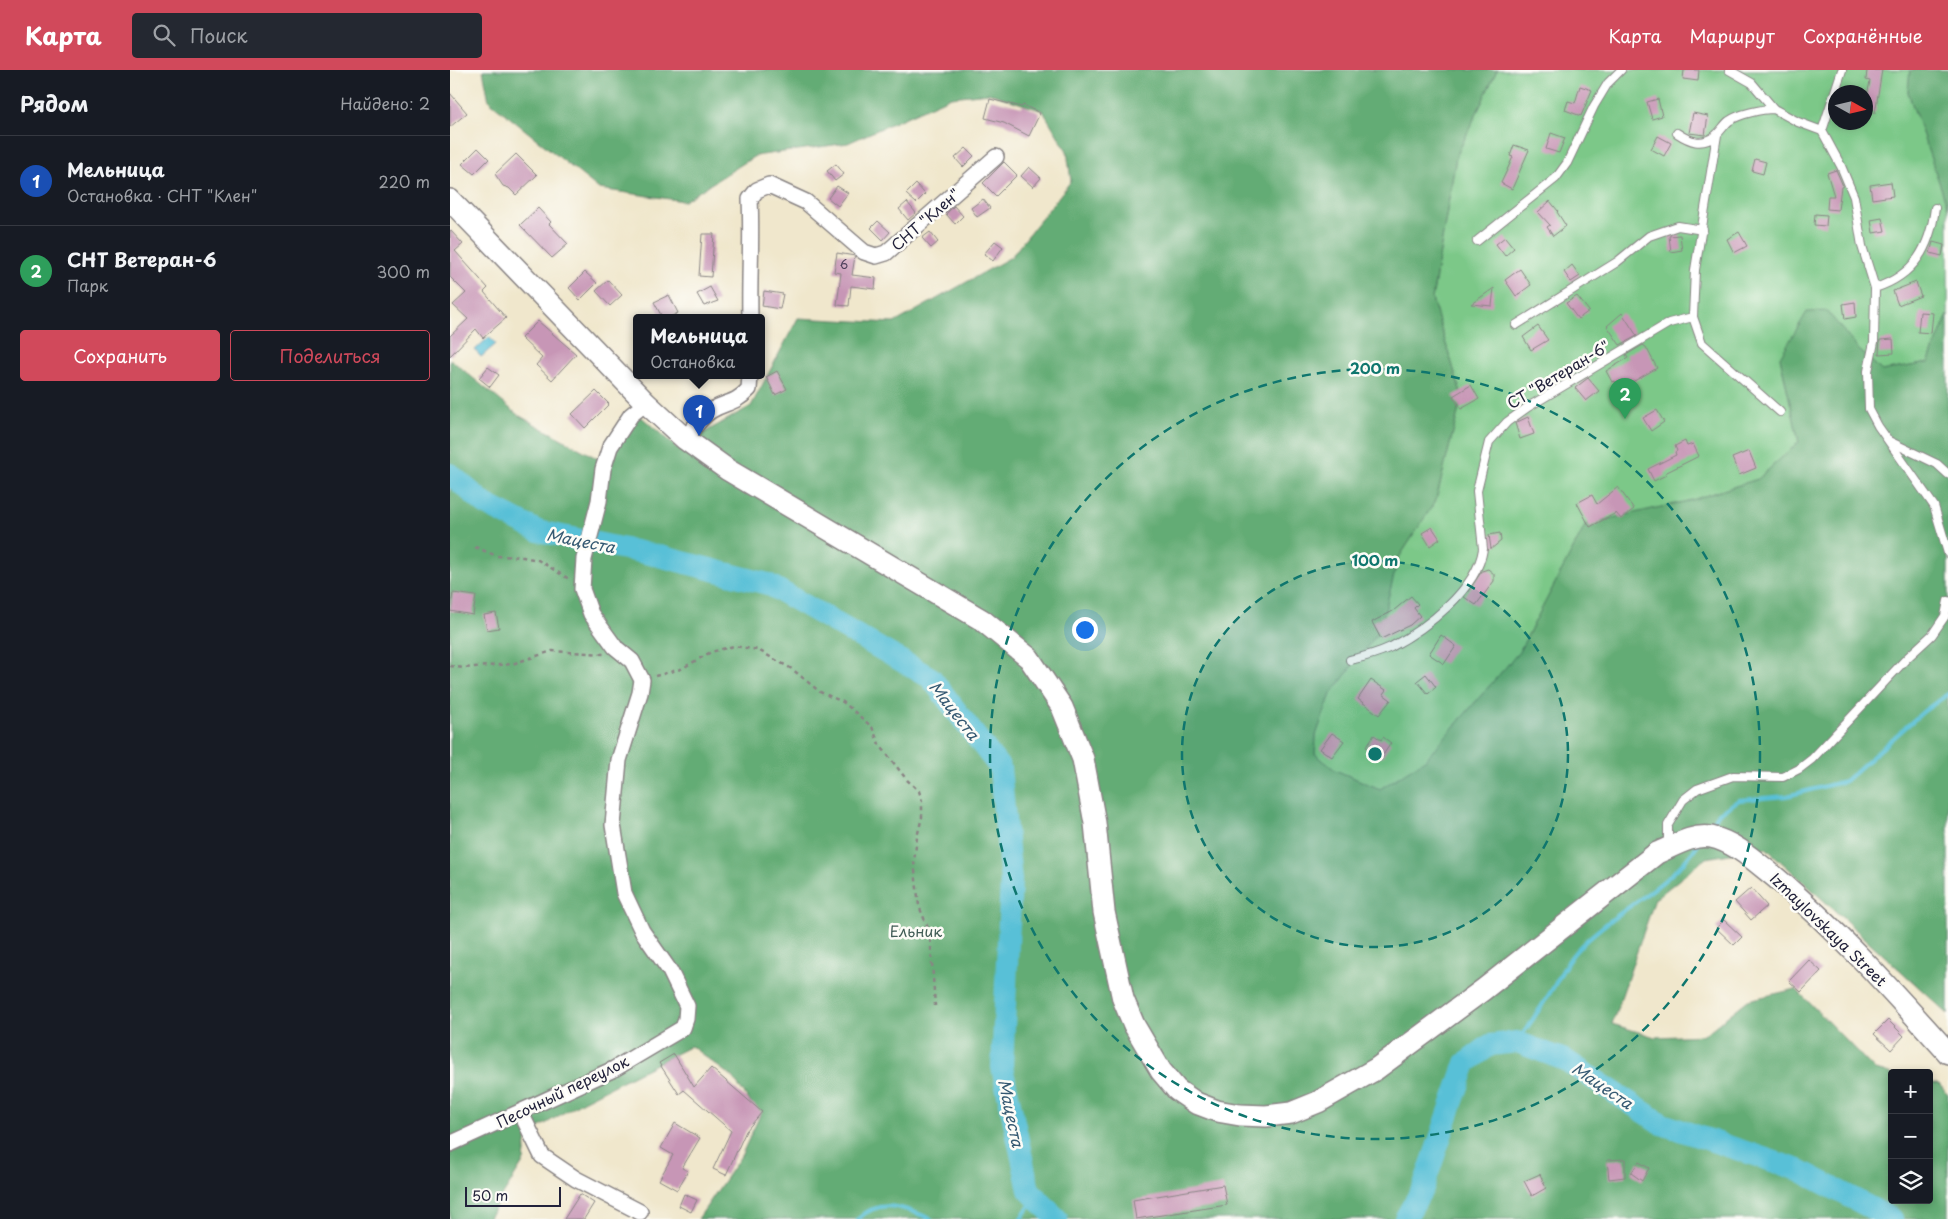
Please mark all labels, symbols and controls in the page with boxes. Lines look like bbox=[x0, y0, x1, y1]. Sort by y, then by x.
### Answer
search box bbox=[132, 13, 482, 58]
text: Карта bbox=[25, 17, 102, 53]
icon: search bbox=[150, 21, 178, 49]
text: Поиск bbox=[190, 21, 248, 49]
text: Карта bbox=[1609, 22, 1661, 49]
text: Маршрут bbox=[1689, 22, 1775, 49]
text: Сохранённые bbox=[1803, 22, 1923, 49]
north arrow bbox=[1828, 85, 1873, 130]
text: Рядом bbox=[20, 87, 88, 119]
text: Найдено: 2 bbox=[340, 91, 430, 115]
text: Мельница bbox=[67, 155, 165, 183]
text: 1 bbox=[32, 169, 40, 193]
text: 220 m bbox=[379, 169, 430, 193]
street label: СНТ "Клен" bbox=[885, 182, 965, 256]
text: Остановка · СНТ "Клен" bbox=[67, 183, 257, 207]
text: СНТ Ветеран-6 bbox=[67, 245, 216, 273]
house number: 6 bbox=[840, 255, 848, 273]
text: 2 bbox=[30, 259, 42, 283]
text: 300 m bbox=[376, 259, 430, 283]
text: Парк bbox=[67, 273, 108, 297]
popup bbox=[633, 314, 765, 379]
text: Мельница bbox=[650, 321, 748, 349]
button: Сохранить bbox=[20, 330, 220, 381]
button: Поделиться bbox=[230, 330, 430, 381]
street label: СТ "Ветеран-6" bbox=[1502, 334, 1614, 414]
text: Остановка bbox=[650, 349, 735, 373]
text: 200 m bbox=[1350, 356, 1400, 379]
pin: 2 bbox=[1609, 378, 1641, 419]
pin: 1 bbox=[683, 395, 715, 436]
water label: Мацеста bbox=[545, 522, 618, 559]
text: 100 m bbox=[1352, 548, 1398, 571]
your location bbox=[1072, 617, 1098, 643]
water label: Мацеста bbox=[924, 675, 986, 746]
centre of rings bbox=[1366, 745, 1384, 763]
street label: Izmaylovskaya Street bbox=[1765, 867, 1893, 991]
park label: Ельник bbox=[890, 919, 942, 942]
street label: Песочный переулок bbox=[492, 1049, 632, 1133]
water label: Мацеста bbox=[1568, 1056, 1639, 1115]
map controls bbox=[1888, 1069, 1933, 1204]
button: + bbox=[1888, 1069, 1933, 1114]
water label: Мацеста bbox=[993, 1077, 1031, 1150]
button: − bbox=[1888, 1114, 1933, 1159]
button: layers bbox=[1888, 1159, 1933, 1204]
scale bar bbox=[465, 1184, 561, 1207]
text: 50 m bbox=[472, 1185, 508, 1206]

